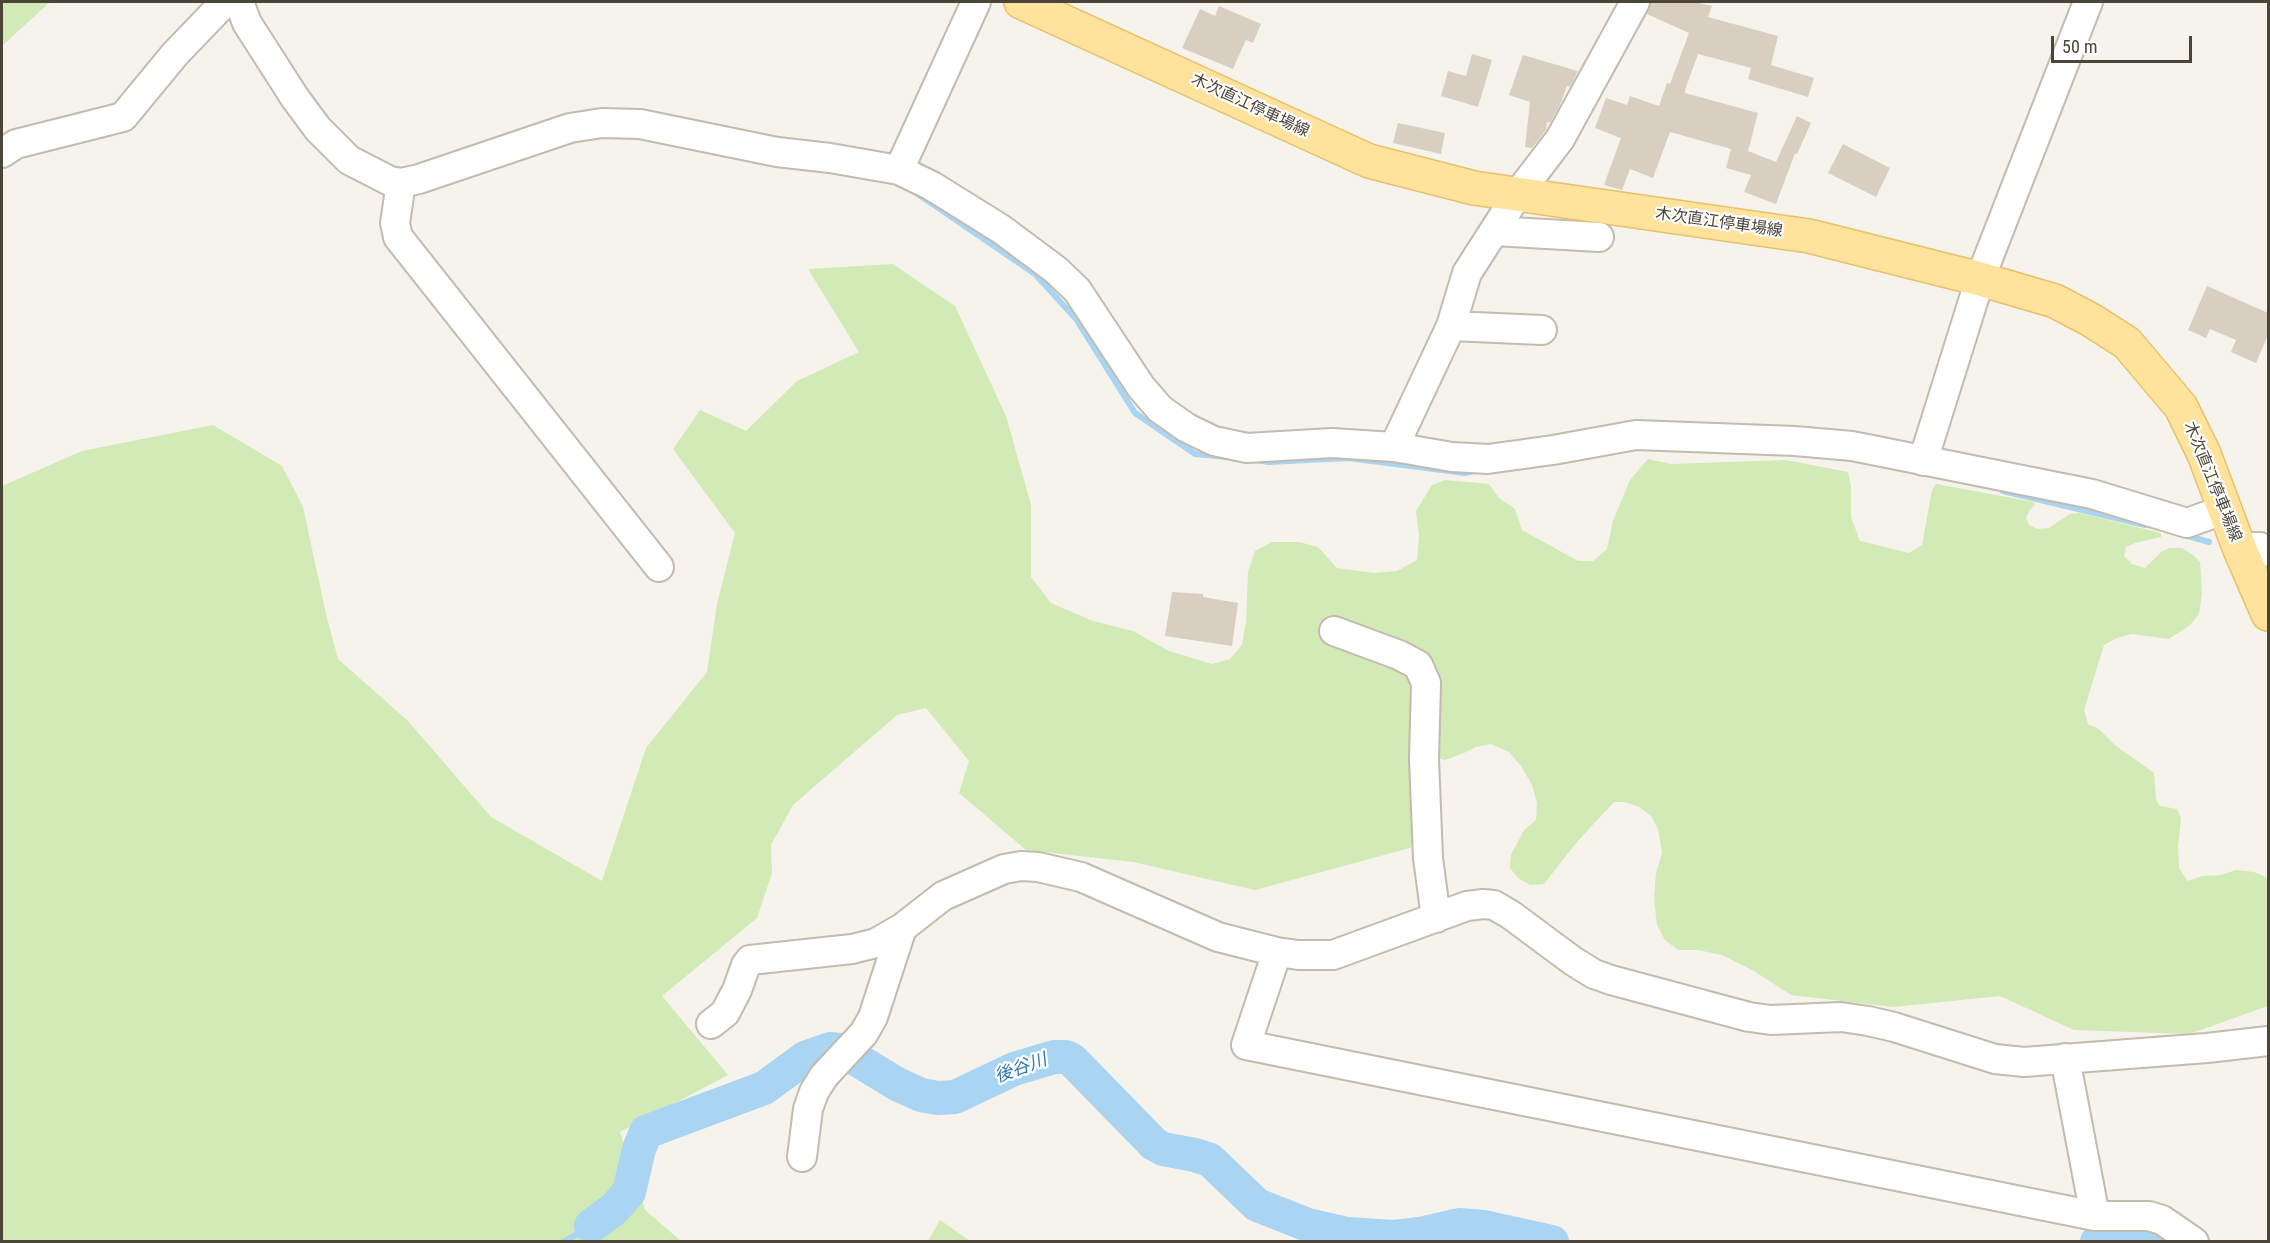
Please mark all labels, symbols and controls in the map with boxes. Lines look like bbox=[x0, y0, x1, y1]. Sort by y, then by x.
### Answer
scale bar bbox=[2054, 24, 2195, 62]
text: 50 m bbox=[2062, 36, 2097, 57]
street label: 木次直江停車場線 bbox=[1188, 70, 1312, 142]
street label: 木次直江停車場線 bbox=[1654, 205, 1784, 241]
street label: 木次直江停車場線 bbox=[2179, 419, 2245, 545]
water label: 後谷川 bbox=[992, 1050, 1050, 1088]

